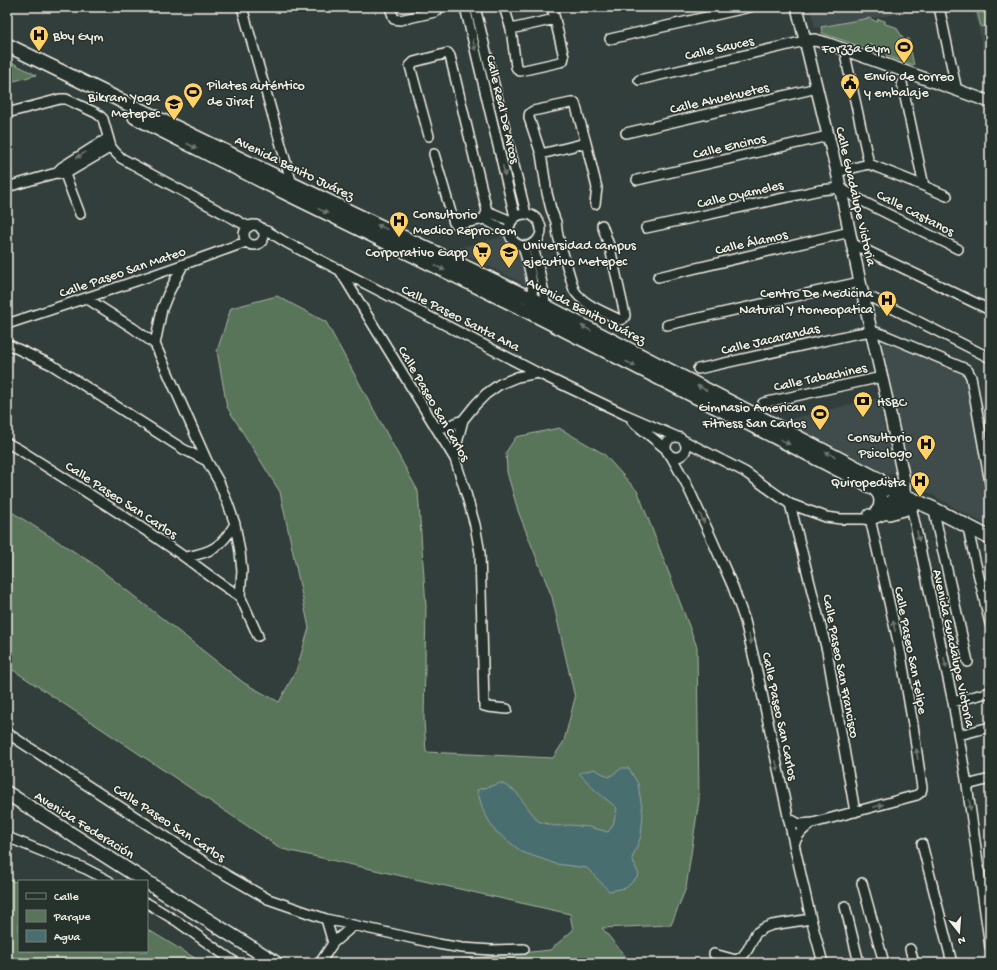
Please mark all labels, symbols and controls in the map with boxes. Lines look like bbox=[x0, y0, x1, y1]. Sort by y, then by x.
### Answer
hospital icon: Bby Gym bbox=[28, 24, 50, 52]
place label: Bby Gym bbox=[52, 29, 103, 46]
street label: Calle Sauces bbox=[684, 33, 756, 66]
sports icon: Forzza Gym bbox=[893, 36, 915, 64]
one-way arrow bbox=[472, 39, 478, 51]
place label: Forzza Gym bbox=[821, 41, 890, 58]
street label: Calle Real De Arcos bbox=[481, 54, 523, 166]
place label: Envío de correo y embalaje bbox=[864, 69, 954, 102]
public building icon: Envío de correo y embalaje bbox=[839, 72, 861, 100]
place label: Pilates auténtico de Jiraf bbox=[206, 78, 305, 111]
street label: Calle Ahuehuetes bbox=[668, 80, 772, 119]
sports icon: Pilates auténtico de Jiraf bbox=[182, 81, 204, 109]
place label: Bikram Yoga Metepec bbox=[87, 90, 161, 123]
school or university icon: Bikram Yoga Metepec bbox=[163, 93, 185, 121]
street label: Calle Guadalupe Victoria bbox=[830, 125, 879, 269]
street label: Calle Encinos bbox=[691, 131, 768, 164]
street label: Avenida Benito Juárez bbox=[231, 133, 357, 206]
one-way arrow bbox=[186, 143, 198, 149]
one-way arrow bbox=[75, 151, 87, 158]
one-way arrow bbox=[502, 165, 508, 178]
street label: Calle Oyameles bbox=[696, 177, 786, 214]
street label: Calle Castanos bbox=[873, 187, 957, 242]
place label: Consultorio Medico Repro.com bbox=[413, 207, 517, 240]
one-way arrow bbox=[317, 208, 329, 214]
hospital icon: Consultorio Medico Repro.com bbox=[388, 210, 410, 238]
one-way arrow bbox=[376, 224, 388, 230]
street label: Calle Álamos bbox=[714, 227, 790, 260]
place label: Universidad campus ejecutivo Metepec bbox=[523, 238, 637, 271]
supermarket icon: Corporativo Gapp bbox=[471, 240, 493, 268]
school or university icon: Universidad campus ejecutivo Metepec bbox=[498, 241, 520, 269]
street label: Calle Paseo San Mateo bbox=[57, 244, 188, 303]
place label: Corporativo Gapp bbox=[365, 245, 468, 262]
one-way arrow bbox=[434, 265, 446, 271]
street label: Avenida Benito Juárez bbox=[524, 275, 649, 350]
street label: Calle Paseo Santa Ana bbox=[398, 282, 523, 357]
place label: Centro De Medicina Natural Y Homeopatica bbox=[739, 286, 874, 319]
hospital icon: Centro De Medicina Natural Y Homeopatica bbox=[876, 289, 898, 317]
street label: Calle Jacarandas bbox=[720, 321, 822, 360]
one-way arrow bbox=[581, 324, 592, 331]
street label: Calle Paseo San Carlos bbox=[393, 343, 473, 466]
street label: Calle Tabachines bbox=[772, 360, 869, 397]
one-way arrow bbox=[625, 361, 637, 367]
one-way arrow bbox=[696, 384, 708, 391]
bank icon: HSBC bbox=[852, 390, 874, 418]
place label: HSBC bbox=[877, 395, 908, 412]
place label: Gimnasio American Fitness San Carlos bbox=[698, 400, 807, 433]
sports icon: Gimnasio American Fitness San Carlos bbox=[809, 403, 831, 431]
place label: Consultorio Psicologo bbox=[847, 430, 912, 463]
hospital icon: Consultorio Psicologo bbox=[915, 433, 937, 461]
one-way arrow bbox=[779, 438, 790, 445]
one-way arrow bbox=[824, 451, 835, 457]
street label: Calle Paseo San Carlos bbox=[61, 458, 181, 544]
hospital icon: Quiropedista bbox=[909, 470, 931, 498]
place label: Quiropedista bbox=[831, 475, 907, 492]
one-way arrow bbox=[699, 513, 705, 524]
one-way arrow bbox=[915, 530, 921, 542]
street label: Avenida Guadalupe Victoria bbox=[927, 568, 978, 730]
street label: Calle Paseo San Felipe bbox=[889, 585, 930, 716]
street label: Calle Paseo San Francisco bbox=[817, 593, 862, 740]
one-way arrow bbox=[891, 620, 897, 632]
one-way arrow bbox=[747, 633, 753, 645]
street label: Calle Paseo San Carlos bbox=[757, 651, 801, 783]
one-way arrow bbox=[943, 657, 949, 669]
one-way arrow bbox=[914, 748, 920, 760]
one-way arrow bbox=[775, 760, 781, 772]
street label: Calle Paseo San Carlos bbox=[109, 781, 229, 867]
street label: Avenida Federación bbox=[30, 788, 137, 864]
one-way arrow bbox=[967, 799, 973, 811]
one-way arrow bbox=[872, 803, 884, 809]
legend bbox=[18, 880, 148, 952]
text: Calle bbox=[54, 891, 79, 905]
text: Parque bbox=[53, 911, 91, 925]
north arrow bbox=[939, 912, 979, 952]
text: Agua bbox=[54, 931, 81, 945]
text: N bbox=[956, 933, 967, 946]

